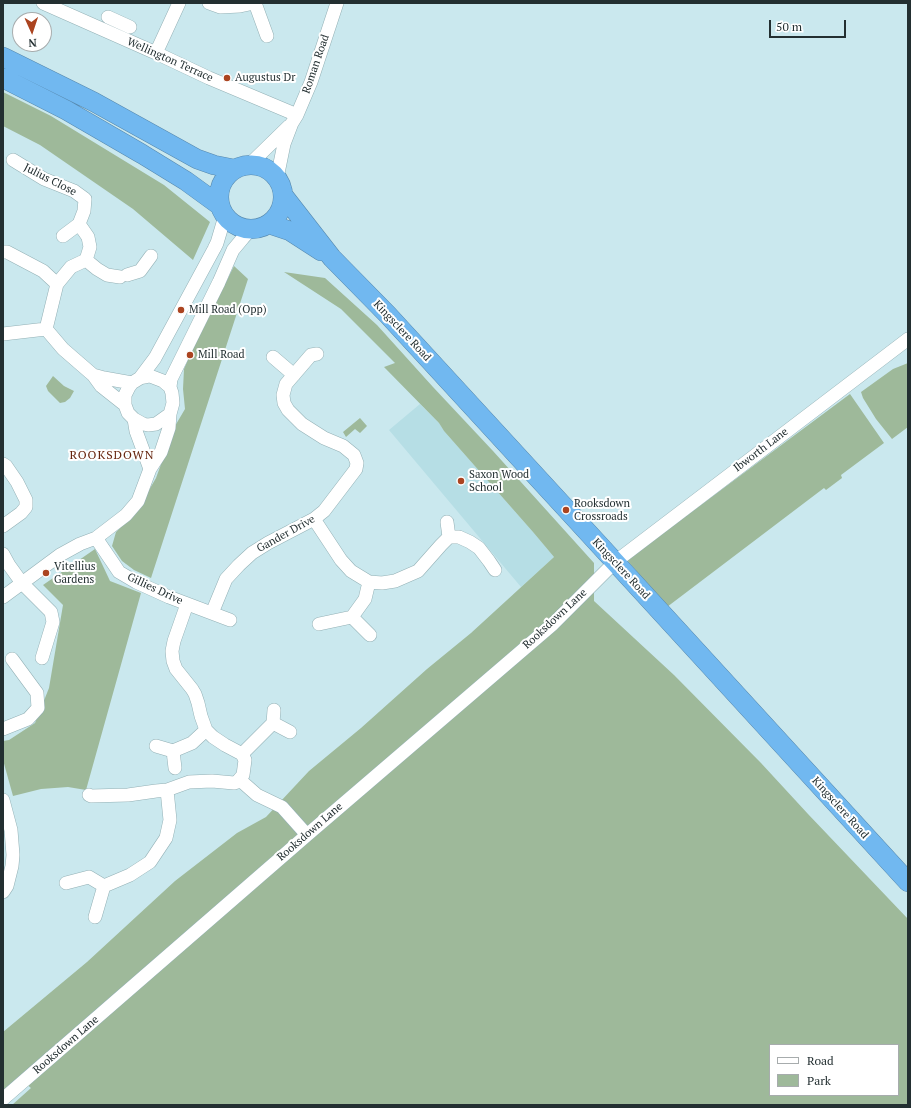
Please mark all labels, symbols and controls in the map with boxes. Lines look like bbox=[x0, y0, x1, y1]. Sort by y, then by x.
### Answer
north arrow bbox=[12, 12, 52, 52]
scale bar bbox=[771, 12, 848, 38]
text: 50 m bbox=[776, 19, 802, 34]
street label: Roman Road bbox=[300, 33, 332, 95]
street label: Wellington Terrace bbox=[125, 35, 215, 85]
text: N bbox=[28, 36, 37, 50]
place label: Augustus Dr bbox=[235, 71, 296, 85]
marker: Augustus Dr bbox=[222, 73, 232, 83]
street label: Julius Close bbox=[22, 161, 78, 199]
street label: Kingsclere Road bbox=[370, 298, 434, 364]
place label: Mill Road (Opp) bbox=[189, 303, 266, 317]
marker: Mill Road (Opp) bbox=[176, 305, 186, 315]
place label: Mill Road bbox=[198, 348, 245, 362]
marker: Mill Road bbox=[185, 350, 195, 360]
street label: Ibworth Lane bbox=[731, 425, 791, 475]
district label: ROOKSDOWN bbox=[69, 449, 155, 463]
place label: Saxon Wood School bbox=[469, 468, 529, 494]
marker: Saxon Wood School bbox=[456, 476, 466, 486]
place label: Rooksdown Crossroads bbox=[574, 497, 630, 523]
marker: Rooksdown Crossroads bbox=[561, 505, 571, 515]
street label: Gander Drive bbox=[255, 513, 317, 555]
street label: Kingsclere Road bbox=[589, 536, 653, 602]
place label: Vitellius Gardens bbox=[54, 560, 95, 586]
marker: Vitellius Gardens bbox=[41, 568, 51, 578]
street label: Gillies Drive bbox=[125, 570, 185, 608]
street label: Rooksdown Lane bbox=[520, 586, 590, 652]
street label: Kingsclere Road bbox=[809, 774, 871, 842]
street label: Rooksdown Lane bbox=[275, 800, 345, 864]
street label: Rooksdown Lane bbox=[31, 1013, 101, 1077]
legend bbox=[769, 1044, 899, 1096]
text: Road bbox=[807, 1053, 834, 1068]
text: Park bbox=[807, 1073, 831, 1088]

